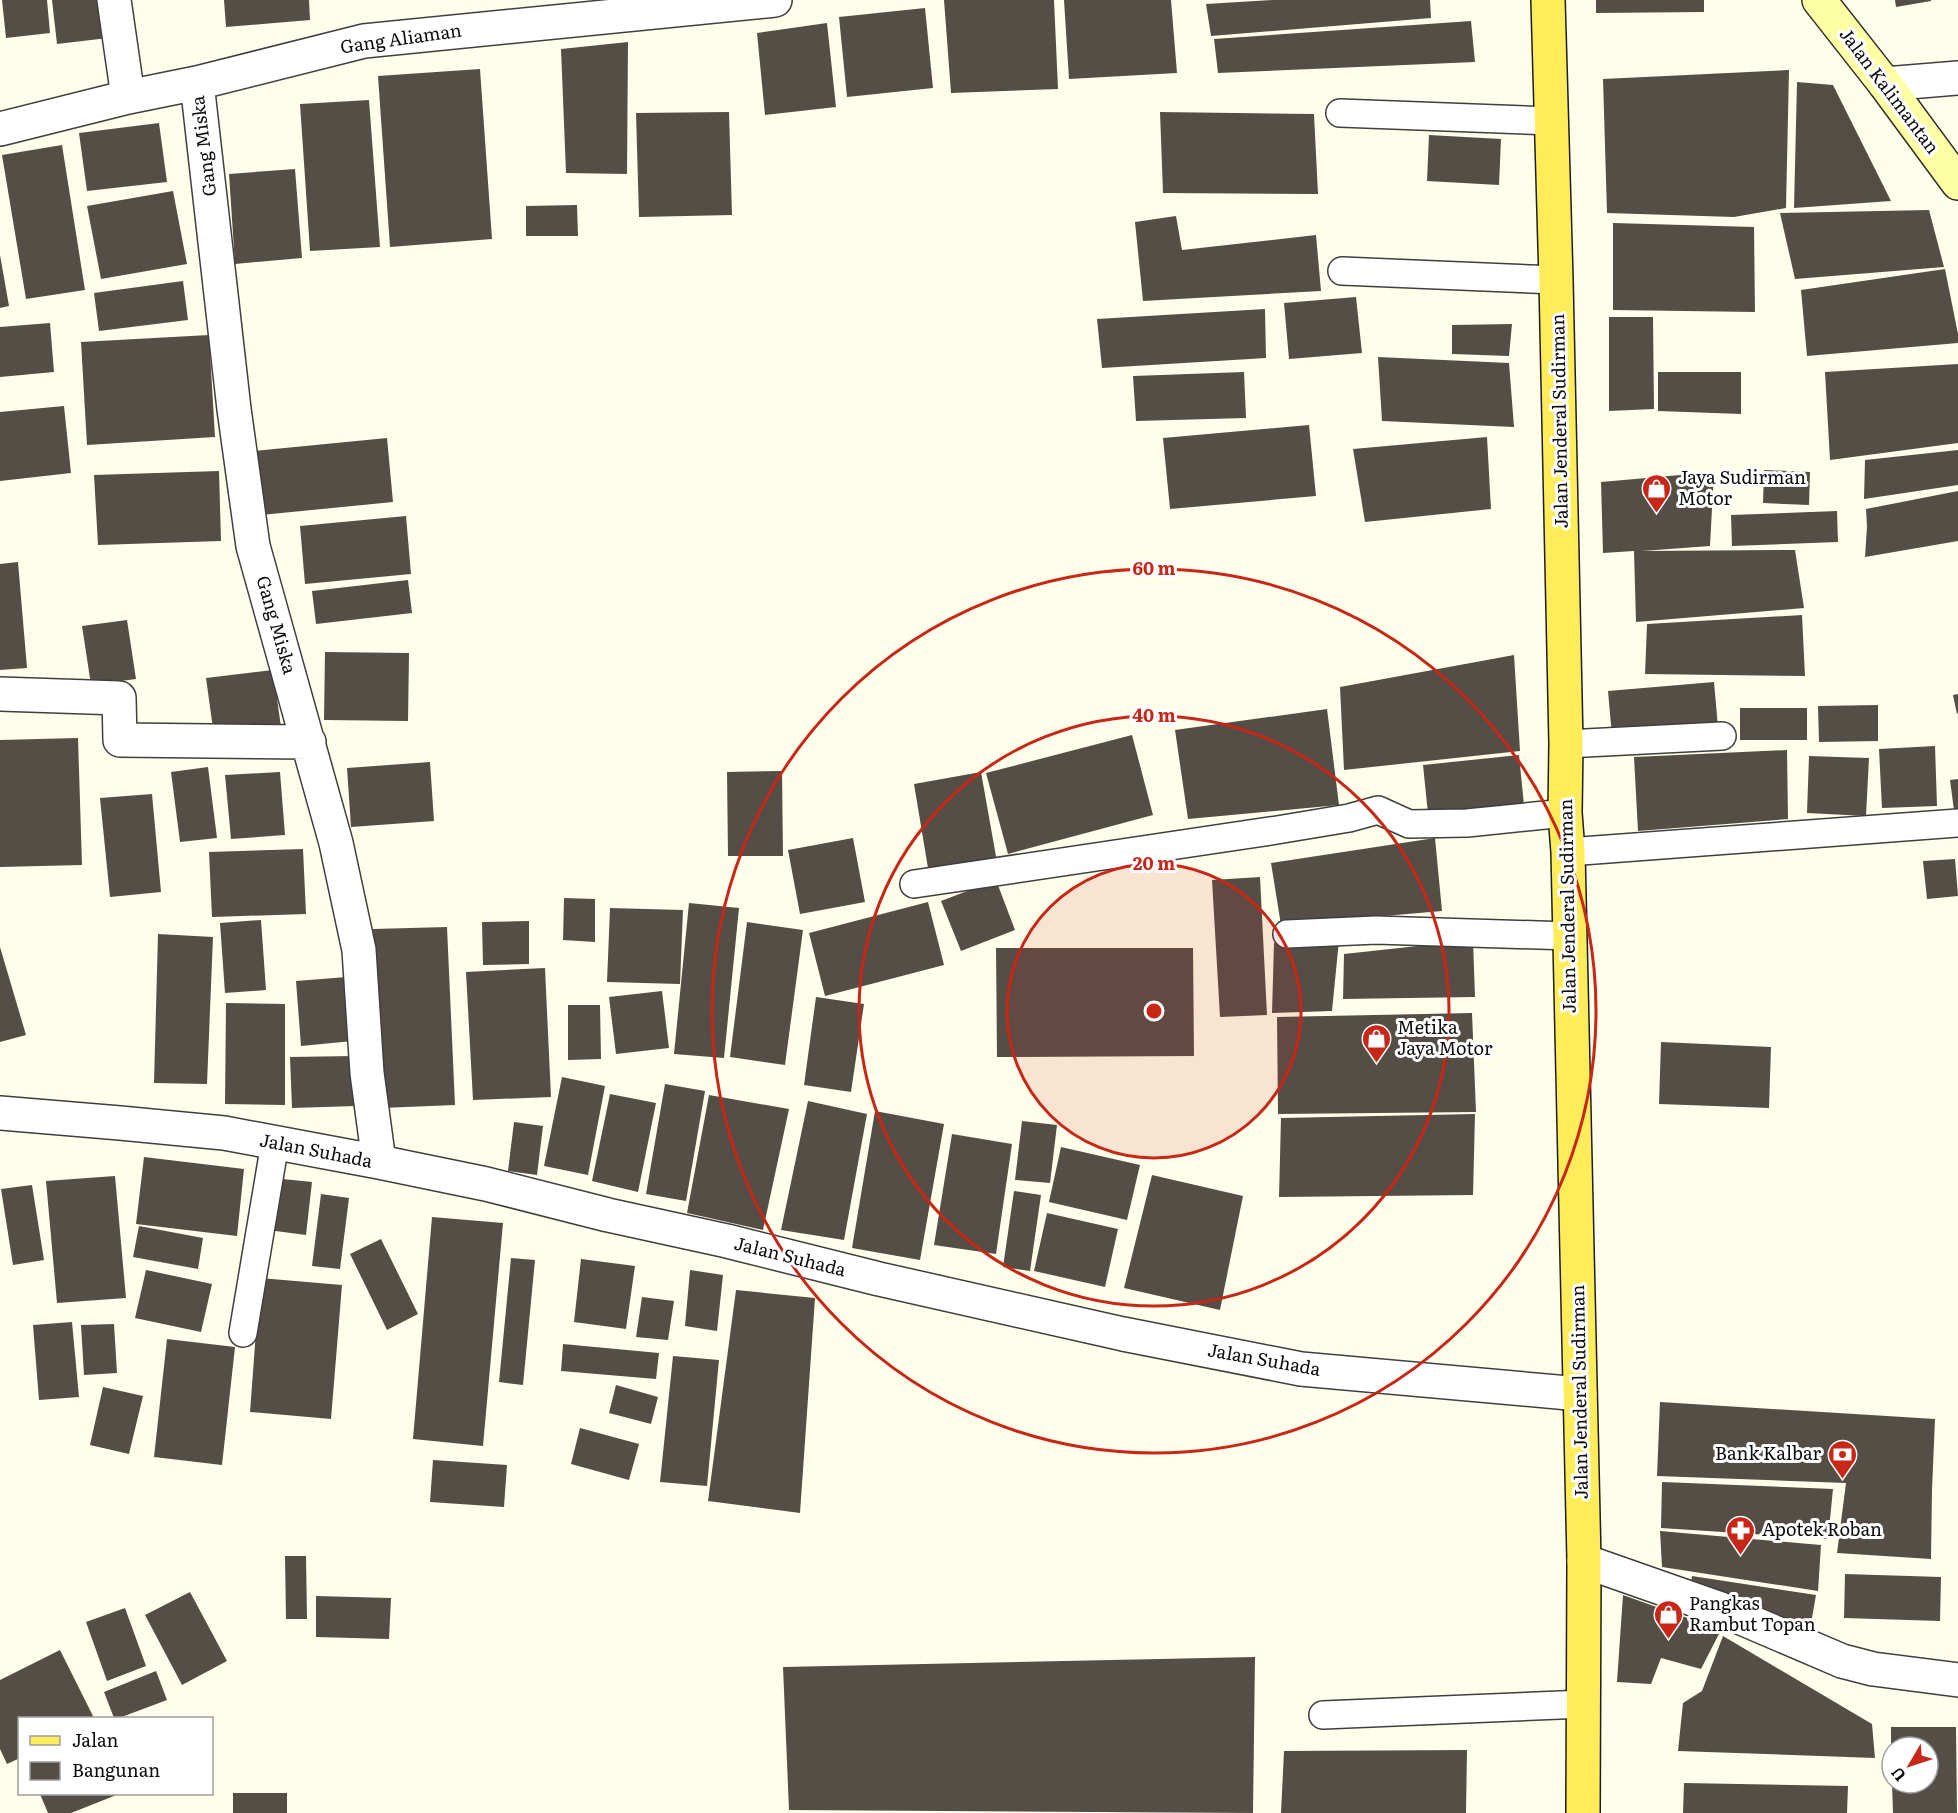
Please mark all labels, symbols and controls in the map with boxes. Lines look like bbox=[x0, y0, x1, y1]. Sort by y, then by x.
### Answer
street label: Gang Aliaman bbox=[338, 16, 463, 59]
street label: Jalan Kalimantan bbox=[1834, 21, 1947, 159]
street label: Gang Miska bbox=[183, 94, 222, 198]
street label: Jalan Jenderal Sudirman bbox=[1543, 313, 1574, 529]
place label: Jaya Sudirman Motor bbox=[1678, 463, 1806, 511]
shop icon: Jaya Sudirman Motor bbox=[1641, 472, 1673, 514]
text: 60 m bbox=[1132, 554, 1176, 581]
street label: Gang Miska bbox=[251, 572, 304, 677]
text: 40 m bbox=[1132, 701, 1176, 728]
street label: Jalan Jenderal Sudirman bbox=[1551, 798, 1582, 1014]
text: 20 m bbox=[1133, 849, 1175, 876]
centre of rings bbox=[1144, 1001, 1164, 1021]
place label: Metika Jaya Motor bbox=[1397, 1013, 1493, 1061]
shop icon: Metika Jaya Motor bbox=[1360, 1022, 1392, 1064]
street label: Jalan Suhada bbox=[258, 1125, 375, 1174]
street label: Jalan Suhada bbox=[732, 1229, 849, 1283]
street label: Jalan Jenderal Sudirman bbox=[1563, 1284, 1594, 1500]
street label: Jalan Suhada bbox=[1206, 1335, 1323, 1382]
bank icon: Bank Kalbar bbox=[1826, 1438, 1858, 1480]
place label: Bank Kalbar bbox=[1715, 1439, 1821, 1466]
pharmacy icon: Apotek Roban bbox=[1725, 1514, 1757, 1556]
place label: Apotek Roban bbox=[1762, 1515, 1882, 1542]
place label: Pangkas Rambut Topan bbox=[1689, 1589, 1816, 1637]
shop icon: Pangkas Rambut Topan bbox=[1652, 1598, 1684, 1640]
legend bbox=[18, 1717, 213, 1795]
text: Jalan bbox=[72, 1726, 119, 1753]
north arrow bbox=[1880, 1735, 1940, 1795]
text: Bangunan bbox=[72, 1756, 160, 1783]
text: U bbox=[1884, 1762, 1911, 1788]

